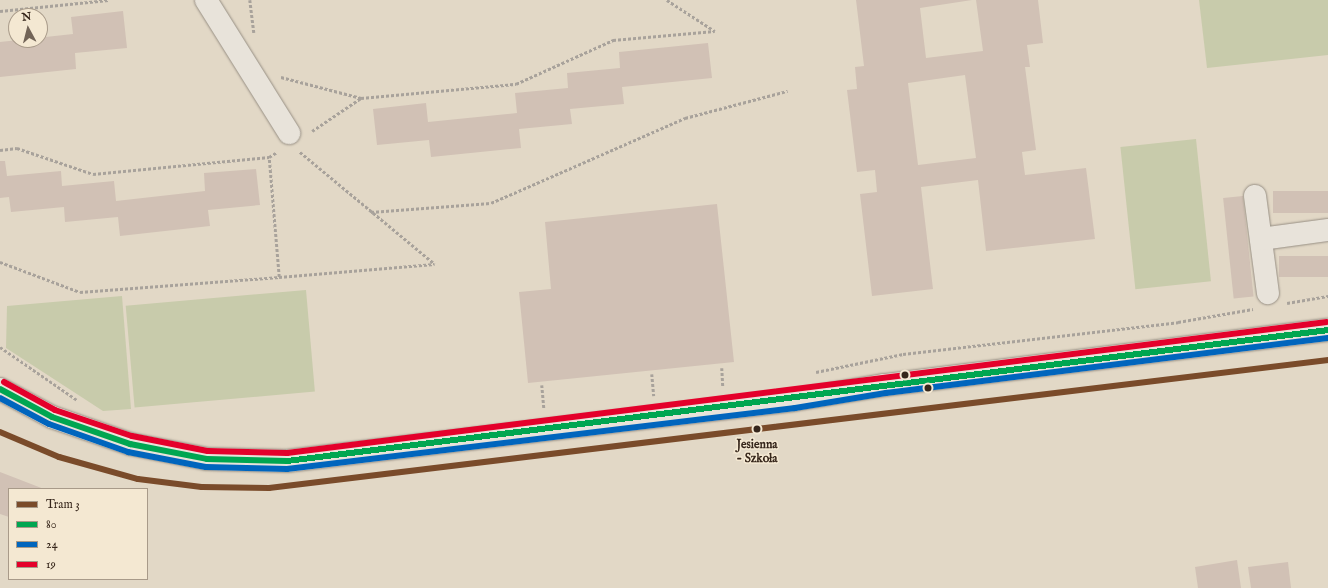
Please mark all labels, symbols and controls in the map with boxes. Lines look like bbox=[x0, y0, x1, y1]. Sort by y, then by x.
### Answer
north arrow bbox=[8, 8, 48, 48]
text: N bbox=[21, 10, 32, 25]
unlabelled marker bbox=[900, 370, 910, 380]
unlabelled marker bbox=[923, 383, 933, 393]
marker: Jesienna - Szkoła bbox=[750, 422, 764, 436]
place label: Jesienna - Szkoła bbox=[736, 438, 778, 466]
legend bbox=[8, 488, 148, 580]
text: Tram 3 bbox=[46, 497, 80, 512]
text: 80 bbox=[46, 517, 57, 532]
text: 24 bbox=[46, 537, 58, 552]
text: 19 bbox=[46, 557, 56, 572]

